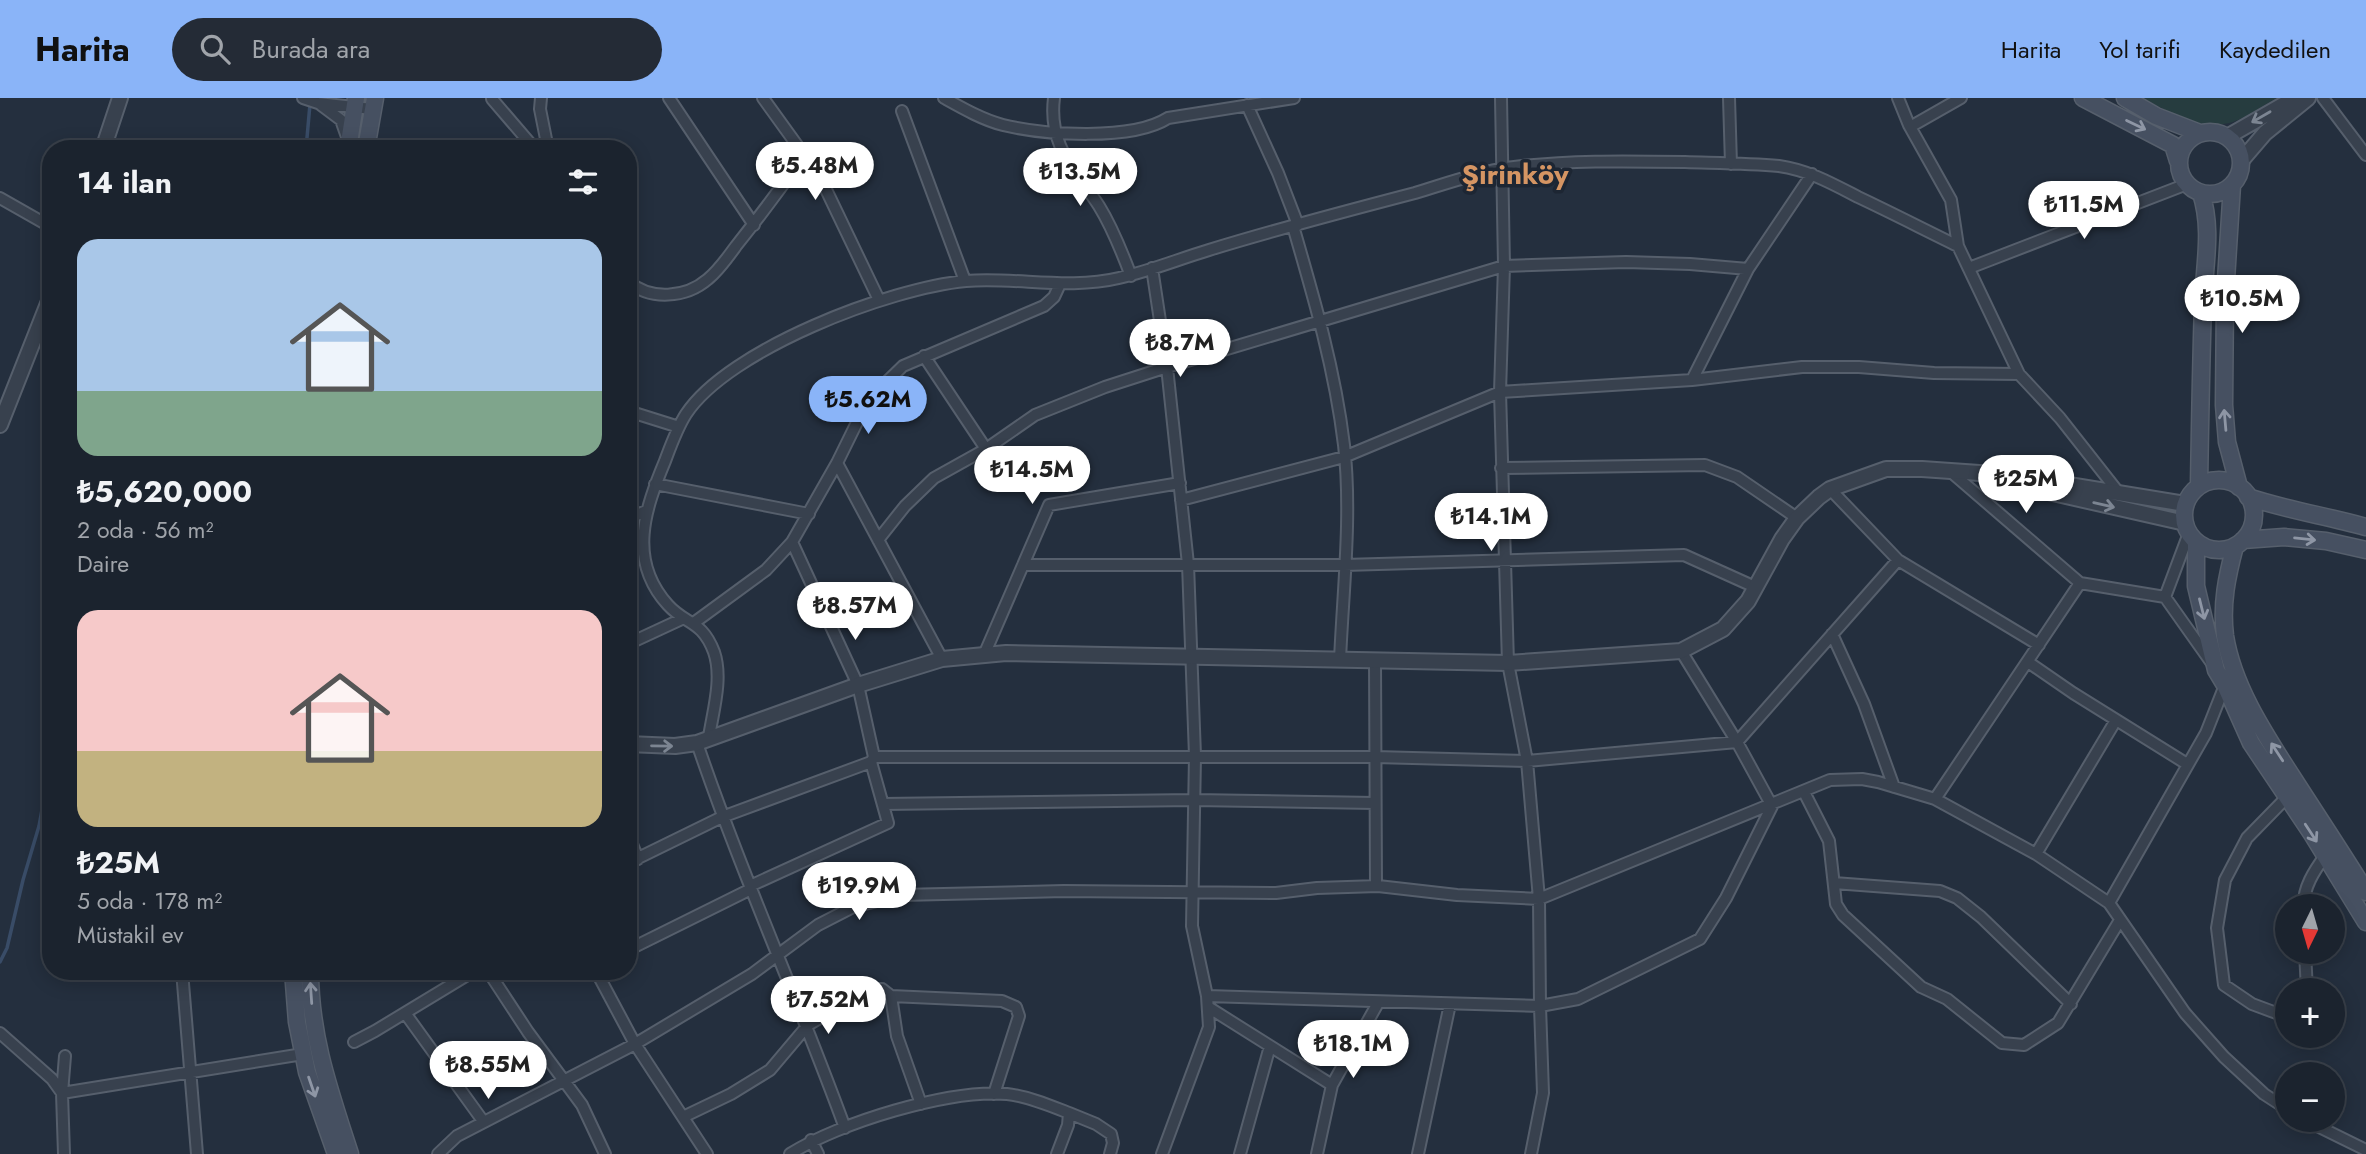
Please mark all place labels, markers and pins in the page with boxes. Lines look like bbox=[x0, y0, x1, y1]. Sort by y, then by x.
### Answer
pin: ₺5.48M bbox=[758, 142, 872, 202]
pin: ₺13.5M bbox=[1023, 148, 1137, 208]
pin: ₺11.5M bbox=[2027, 181, 2141, 241]
pin: ₺10.5M bbox=[2185, 275, 2299, 335]
pin: ₺8.7M bbox=[1131, 320, 1229, 379]
pin: ₺5.62M bbox=[811, 376, 925, 436]
pin: ₺14.5M bbox=[975, 446, 1089, 506]
pin: ₺25M bbox=[1985, 456, 2067, 515]
pin: ₺14.1M bbox=[1434, 494, 1548, 553]
pin: ₺8.57M bbox=[798, 582, 912, 642]
pin: ₺19.9M bbox=[802, 862, 916, 922]
pin: ₺7.52M bbox=[771, 976, 885, 1036]
pin: ₺18.1M bbox=[1296, 1020, 1410, 1080]
pin: ₺8.55M bbox=[431, 1042, 545, 1101]

